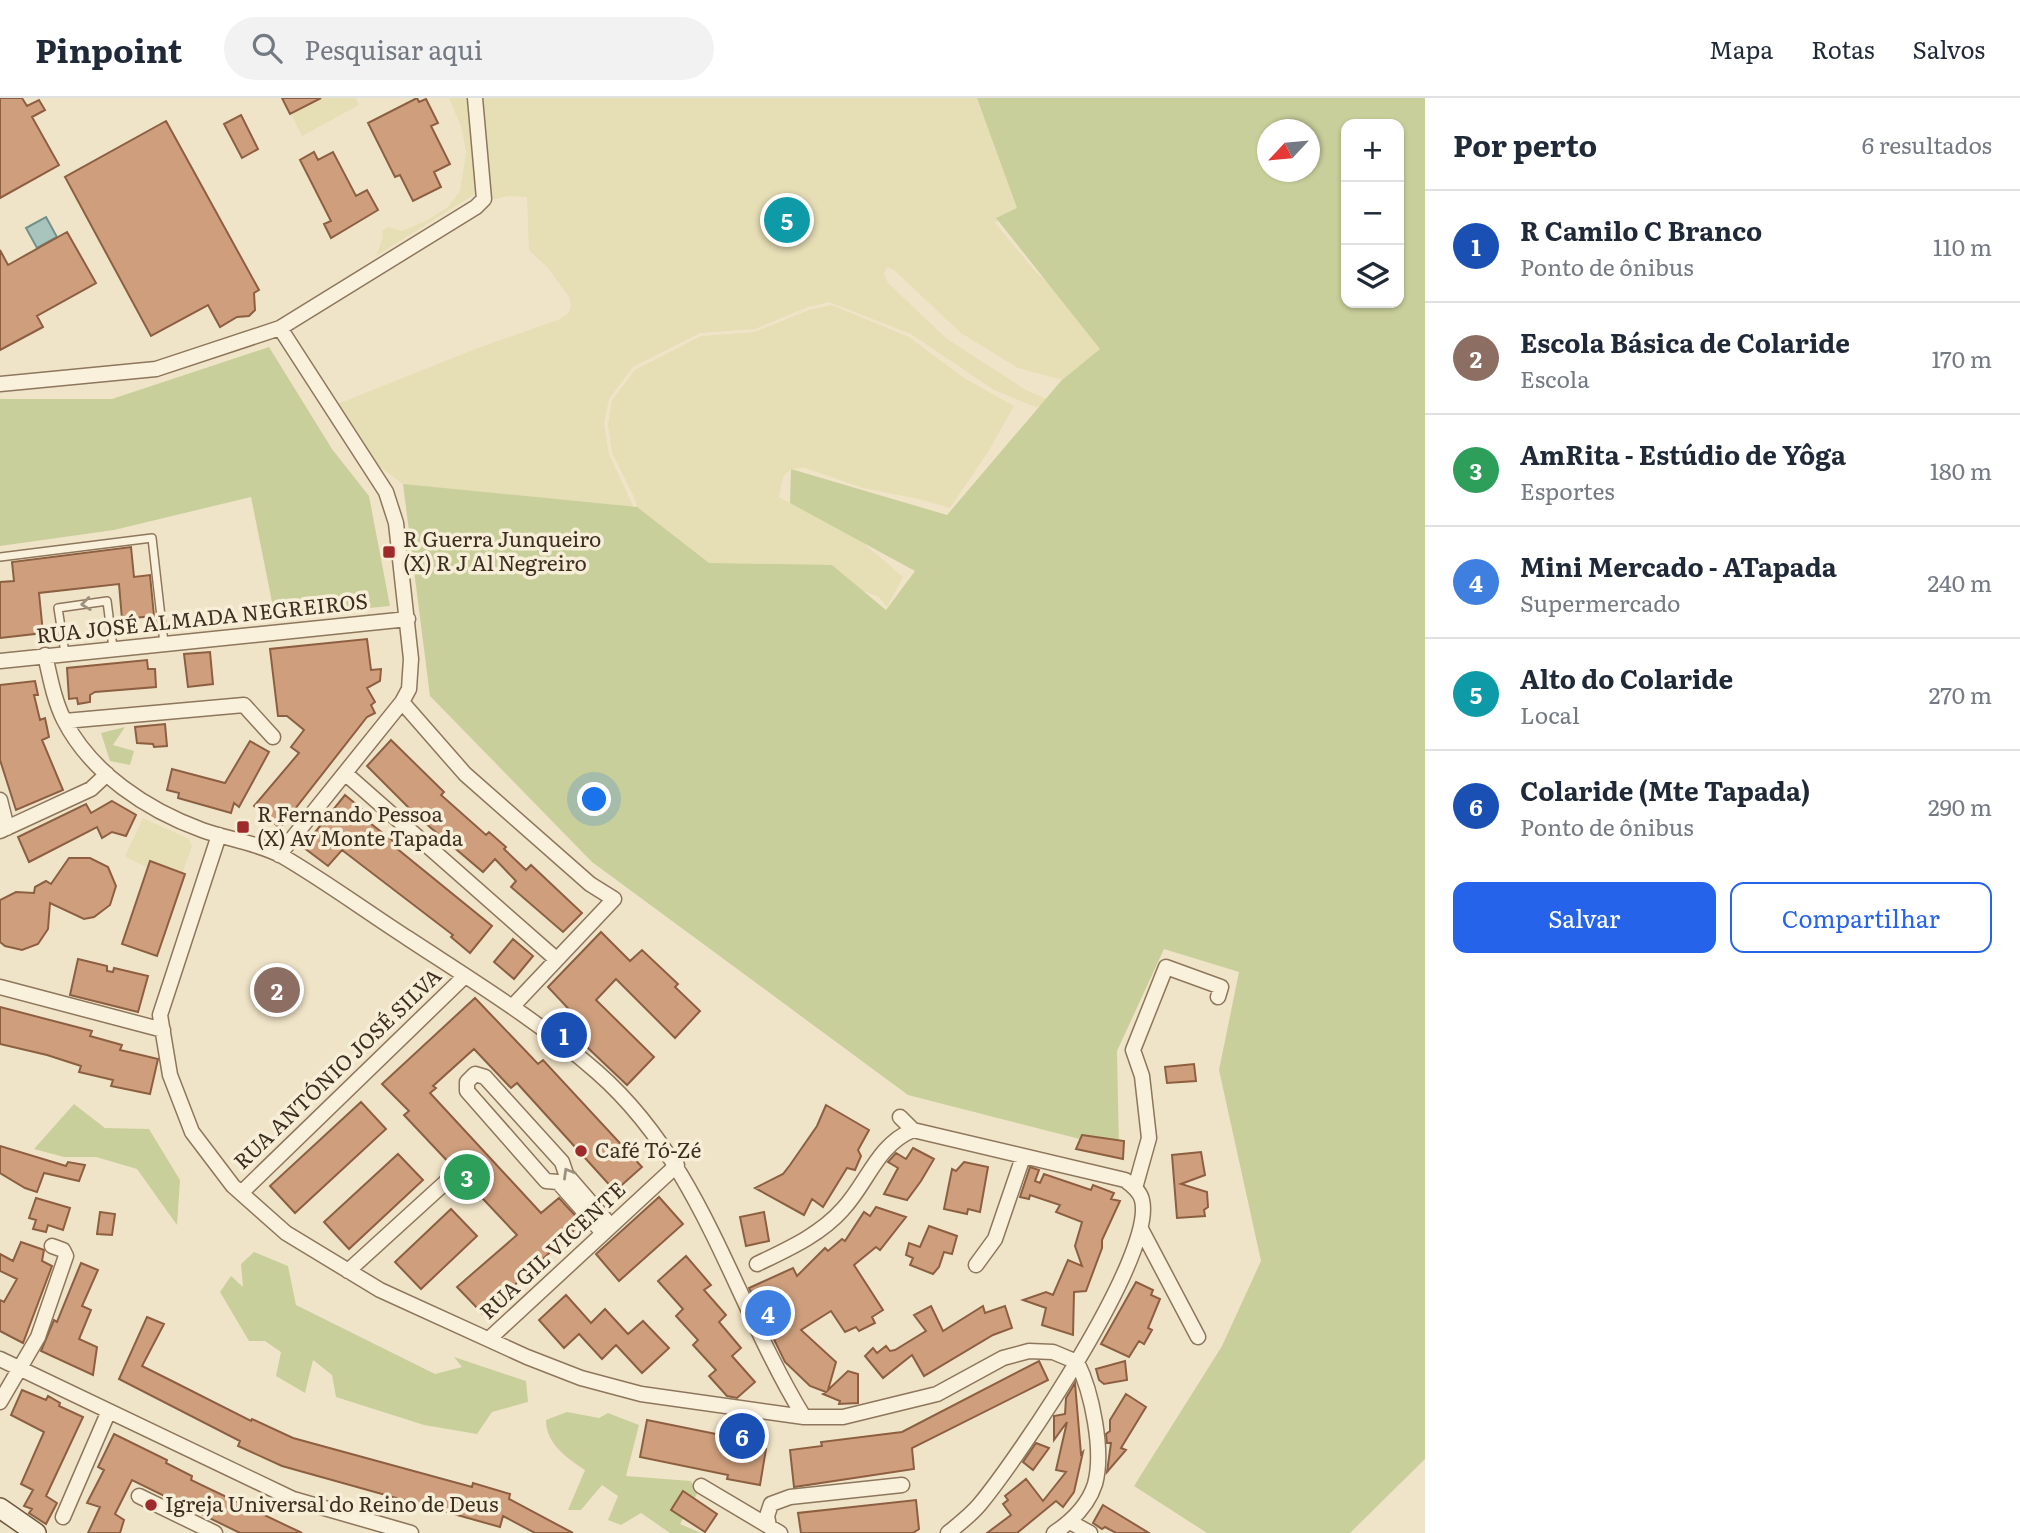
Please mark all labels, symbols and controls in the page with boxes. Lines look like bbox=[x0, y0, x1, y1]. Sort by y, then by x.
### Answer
search box bbox=[224, 17, 714, 80]
text: Pinpoint bbox=[35, 24, 182, 73]
icon: search bbox=[248, 29, 286, 67]
text: Pesquisar aqui bbox=[304, 29, 483, 68]
text: Mapa bbox=[1709, 31, 1773, 66]
text: Rotas bbox=[1811, 31, 1875, 66]
text: Salvos bbox=[1913, 31, 1985, 66]
north arrow bbox=[1257, 119, 1320, 182]
map controls bbox=[1341, 119, 1404, 308]
button: + bbox=[1341, 119, 1404, 182]
text: Por perto bbox=[1453, 122, 1597, 166]
text: 6 resultados bbox=[1862, 127, 1992, 161]
button: − bbox=[1341, 182, 1404, 245]
pin: 5 bbox=[764, 194, 810, 246]
text: R Camilo C Branco bbox=[1520, 210, 1762, 249]
text: 1 bbox=[1471, 229, 1481, 263]
text: 110 m bbox=[1933, 229, 1992, 263]
button: layers bbox=[1341, 245, 1404, 308]
text: Ponto de ônibus bbox=[1520, 249, 1694, 283]
text: Escola Básica de Colaride bbox=[1520, 322, 1850, 361]
text: 2 bbox=[1470, 341, 1482, 375]
text: 170 m bbox=[1931, 341, 1992, 375]
text: Escola bbox=[1520, 361, 1590, 395]
text: AmRita - Estúdio de Yôga bbox=[1520, 434, 1846, 473]
text: 3 bbox=[1470, 453, 1482, 487]
text: 180 m bbox=[1930, 453, 1992, 487]
text: Esportes bbox=[1520, 473, 1615, 507]
place label: R Guerra Junqueiro (X) R J Al Negreiro bbox=[403, 522, 601, 577]
marker: R Guerra Junqueiro (X) R J Al Negreiro bbox=[381, 544, 397, 560]
text: Mini Mercado - ATapada bbox=[1520, 546, 1837, 585]
text: 4 bbox=[1469, 565, 1483, 599]
text: 240 m bbox=[1927, 565, 1992, 599]
street label: RUA JOSÉ ALMADA NEGREIROS bbox=[34, 584, 369, 649]
text: Supermercado bbox=[1520, 585, 1680, 619]
one-way arrow bbox=[80, 596, 92, 611]
text: Alto do Colaride bbox=[1520, 658, 1733, 697]
text: 5 bbox=[1470, 677, 1482, 711]
text: 270 m bbox=[1929, 677, 1992, 711]
text: Local bbox=[1520, 697, 1580, 731]
text: Colaride (Mte Tapada) bbox=[1520, 770, 1810, 809]
your location bbox=[577, 782, 611, 816]
text: 6 bbox=[1469, 789, 1483, 823]
text: 290 m bbox=[1928, 789, 1992, 823]
place label: R Fernando Pessoa (X) Av Monte Tapada bbox=[257, 797, 464, 852]
text: Ponto de ônibus bbox=[1520, 809, 1694, 843]
marker: R Fernando Pessoa (X) Av Monte Tapada bbox=[235, 819, 251, 835]
button: Salvar bbox=[1453, 882, 1716, 953]
button: Compartilhar bbox=[1730, 882, 1992, 953]
street label: RUA ANTÓNIO JOSÉ SILVA bbox=[225, 959, 447, 1175]
pin: 2 bbox=[254, 964, 300, 1016]
pin: 1 bbox=[541, 1009, 587, 1061]
place label: Café Tó-Zé bbox=[595, 1133, 702, 1164]
marker: Café Tó-Zé bbox=[573, 1143, 589, 1159]
pin: 3 bbox=[444, 1151, 490, 1203]
one-way arrow bbox=[563, 1168, 576, 1181]
street label: RUA GIL VICENTE bbox=[471, 1173, 631, 1325]
pin: 4 bbox=[745, 1287, 791, 1339]
pin: 6 bbox=[719, 1410, 765, 1462]
place label: Igreja Universal do Reino de Deus bbox=[165, 1487, 498, 1518]
marker: Igreja Universal do Reino de Deus bbox=[143, 1497, 159, 1513]

